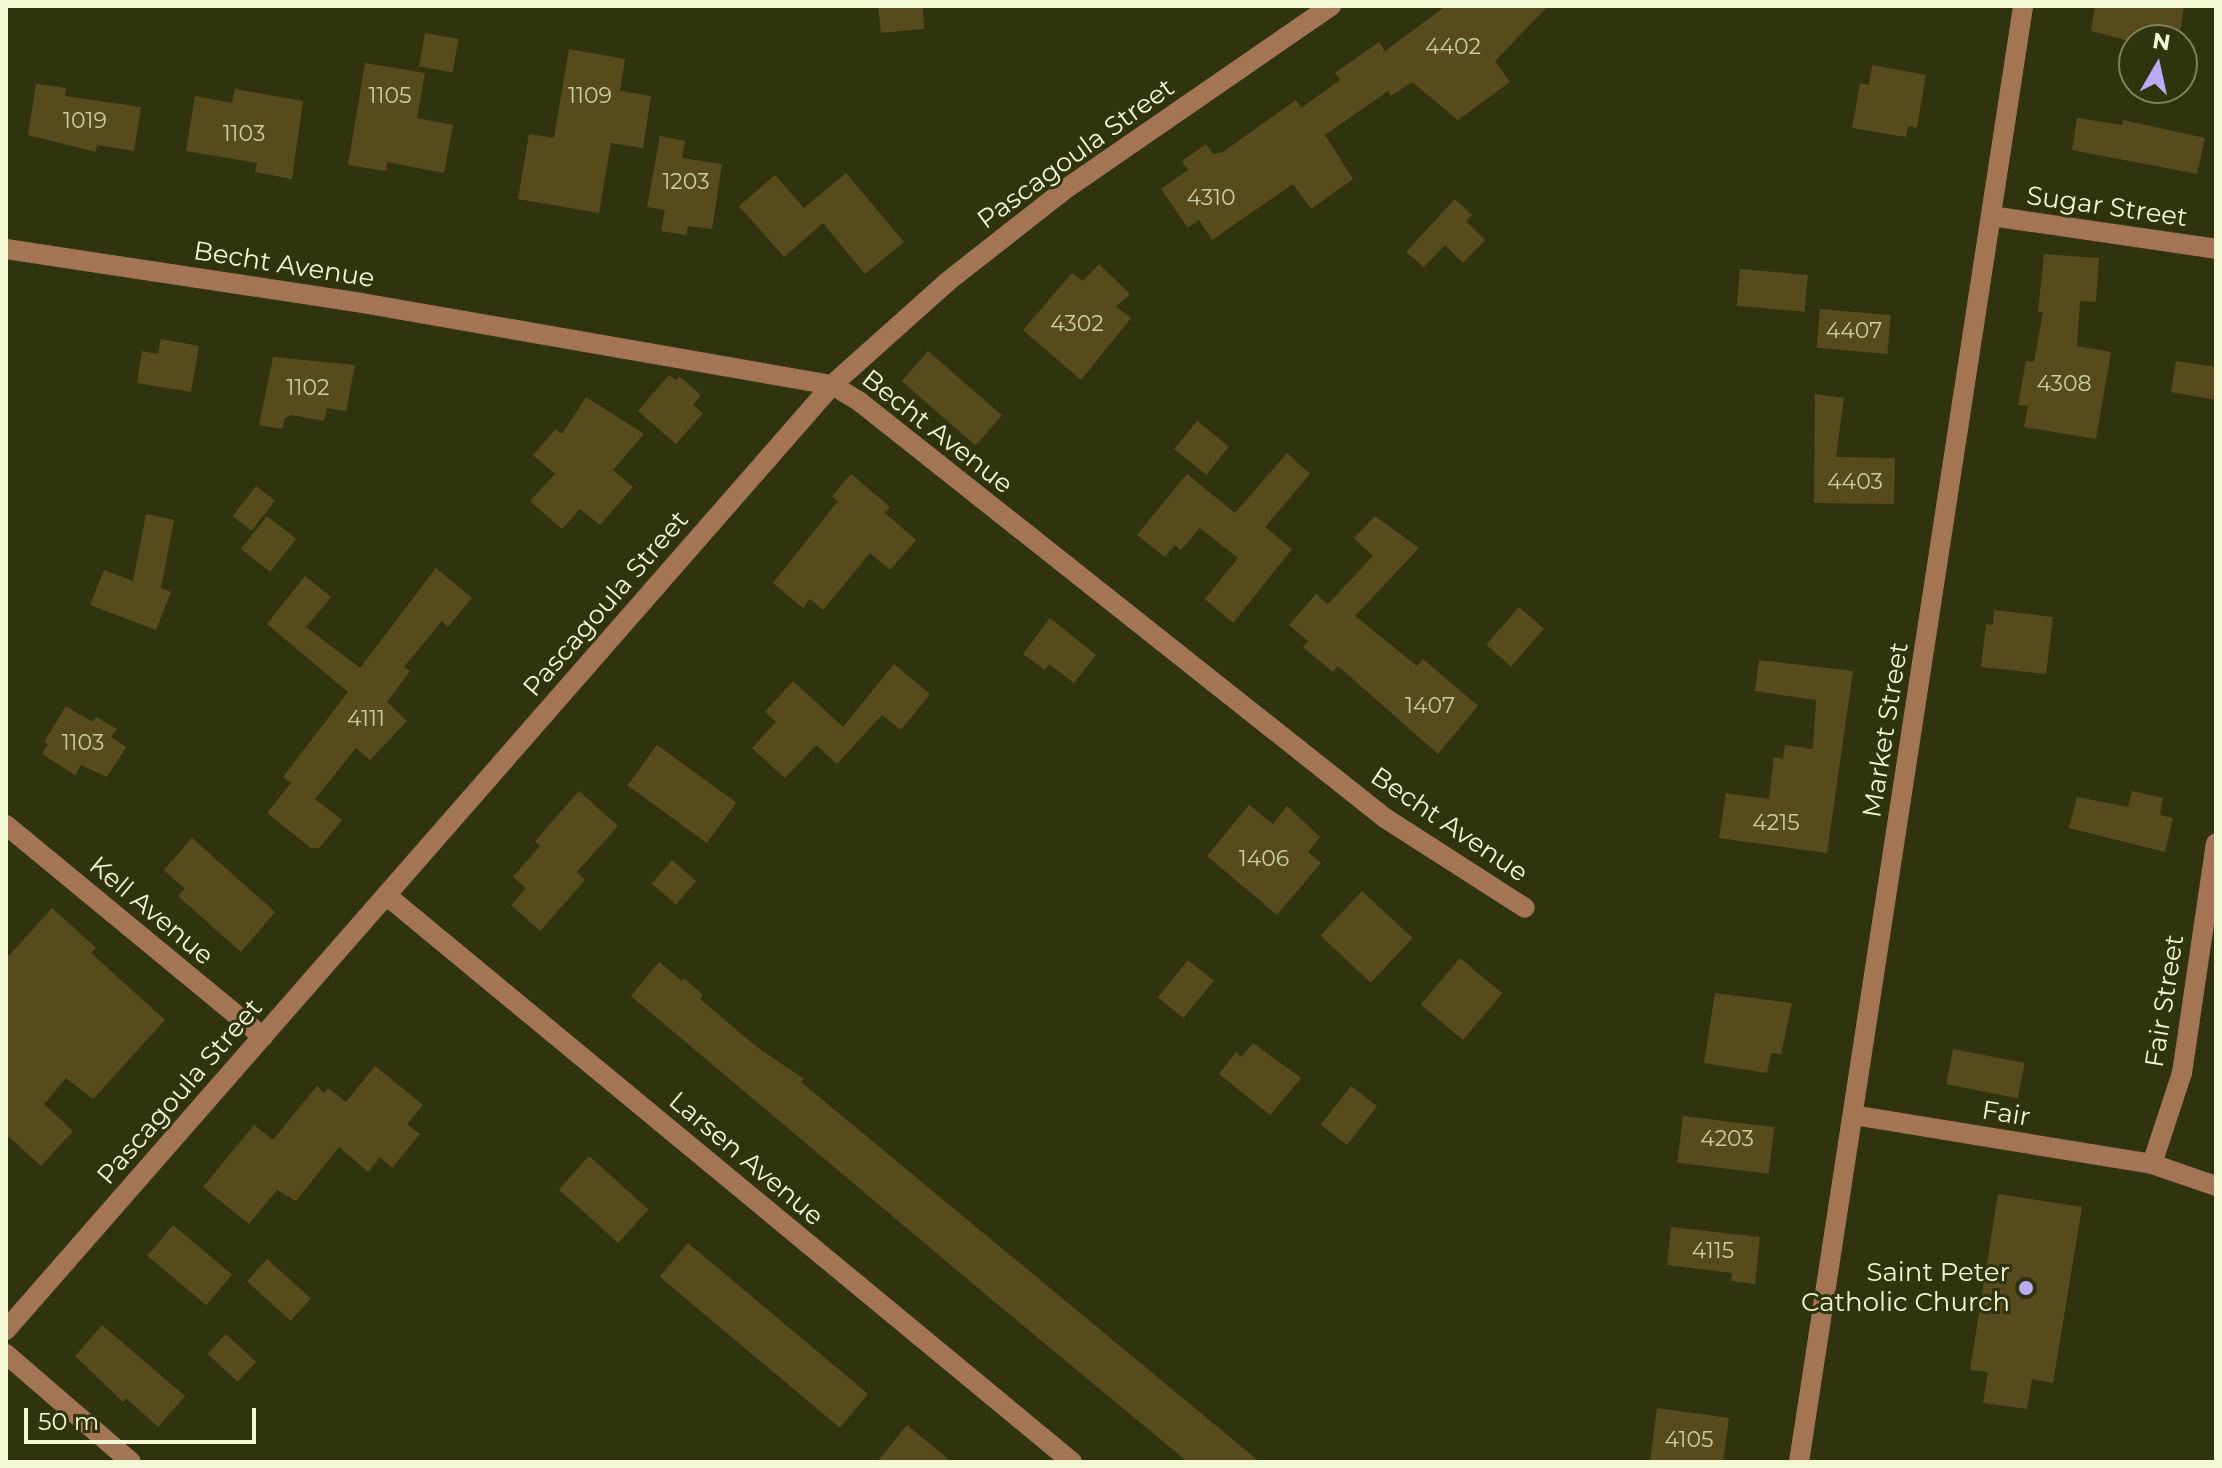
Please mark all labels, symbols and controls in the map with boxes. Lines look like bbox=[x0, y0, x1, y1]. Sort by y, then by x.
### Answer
north arrow bbox=[2118, 24, 2198, 104]
text: N bbox=[2151, 27, 2172, 57]
house number: 4402 bbox=[1425, 34, 1481, 60]
street label: Pascagoula Street bbox=[972, 72, 1180, 236]
house number: 1105 bbox=[369, 83, 411, 109]
house number: 1109 bbox=[568, 83, 612, 109]
house number: 1019 bbox=[63, 108, 107, 134]
house number: 1103 bbox=[223, 121, 265, 147]
house number: 1203 bbox=[662, 169, 710, 195]
street label: Sugar Street bbox=[2024, 180, 2190, 234]
house number: 4310 bbox=[1186, 185, 1236, 211]
street label: Becht Avenue bbox=[191, 235, 377, 295]
house number: 4302 bbox=[1050, 311, 1104, 337]
house number: 4407 bbox=[1826, 318, 1882, 344]
street label: Becht Avenue bbox=[855, 363, 1019, 501]
house number: 4308 bbox=[2036, 371, 2092, 397]
house number: 1102 bbox=[287, 375, 329, 401]
house number: 4403 bbox=[1827, 469, 1883, 495]
street label: Pascagoula Street bbox=[517, 505, 695, 703]
street label: Market Street bbox=[1857, 640, 1915, 820]
house number: 1407 bbox=[1405, 693, 1455, 719]
house number: 4111 bbox=[347, 706, 385, 732]
house number: 1103 bbox=[62, 730, 104, 756]
street label: Becht Avenue bbox=[1364, 761, 1534, 889]
house number: 4215 bbox=[1752, 810, 1800, 836]
house number: 1406 bbox=[1239, 846, 1289, 872]
street label: Kell Avenue bbox=[83, 850, 219, 972]
street label: Fair Street bbox=[2139, 932, 2191, 1070]
street label: Pascagoula Street bbox=[91, 993, 269, 1191]
street label: Larsen Avenue bbox=[662, 1085, 830, 1233]
street label: Fair bbox=[1980, 1095, 2032, 1133]
house number: 4203 bbox=[1700, 1126, 1754, 1152]
house number: 4115 bbox=[1692, 1238, 1734, 1264]
place label: Saint Peter Catholic Church bbox=[1801, 1257, 2010, 1318]
marker: Saint Peter Catholic Church bbox=[2017, 1279, 2035, 1297]
scale bar bbox=[28, 1392, 260, 1442]
text: 50 m bbox=[38, 1407, 99, 1436]
house number: 4105 bbox=[1665, 1427, 1713, 1453]

